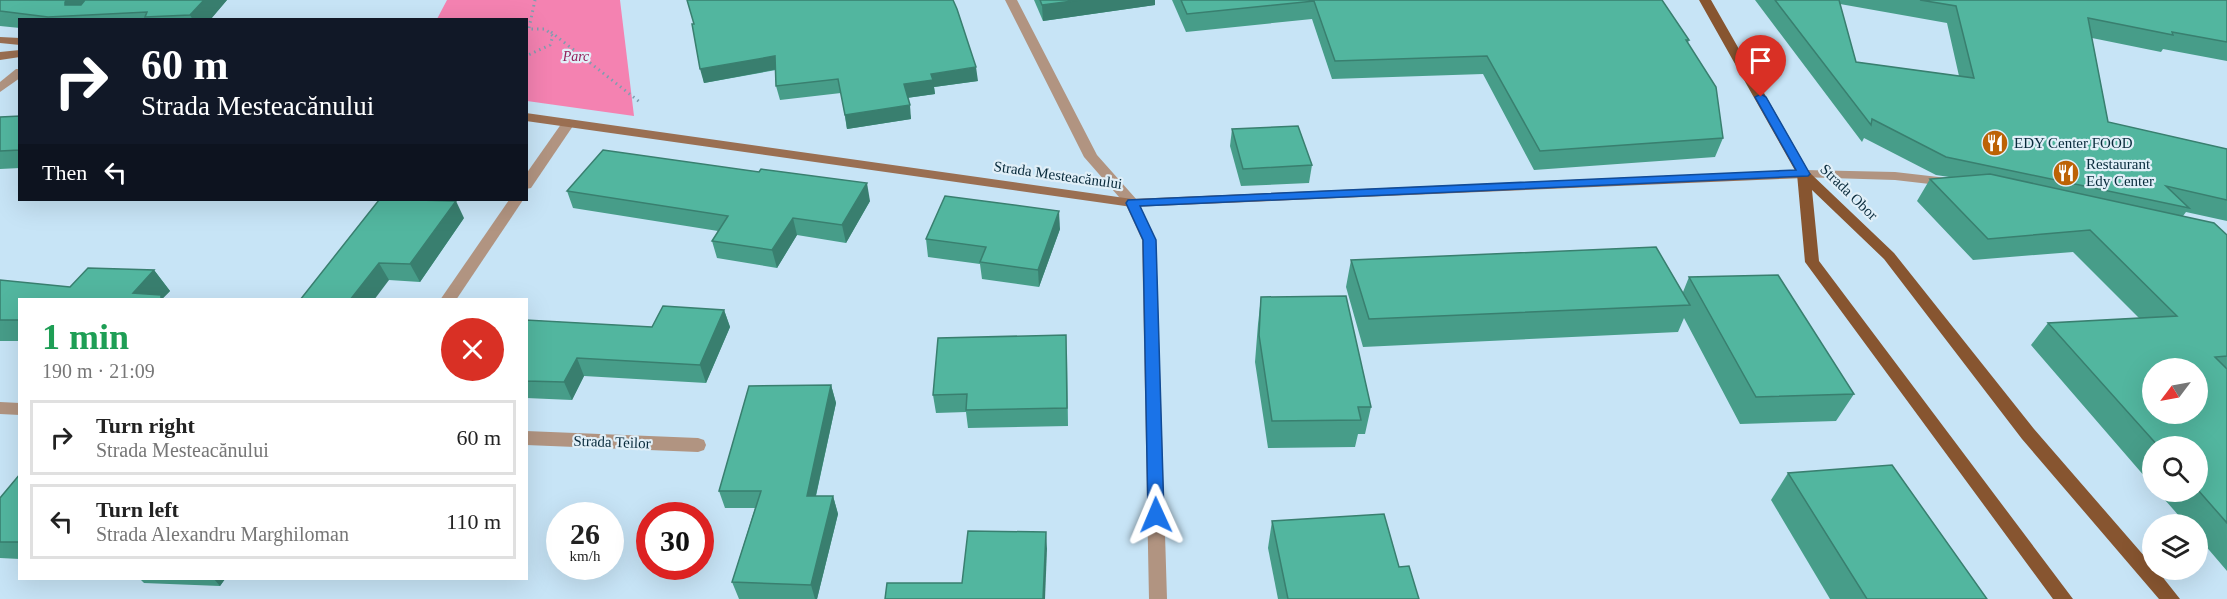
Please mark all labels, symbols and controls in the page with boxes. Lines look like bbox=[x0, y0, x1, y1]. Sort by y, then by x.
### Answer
pin bbox=[1735, 35, 1786, 97]
icon: right bbox=[42, 42, 120, 120]
text: 60 m bbox=[141, 42, 229, 88]
icon: arrive bbox=[1744, 44, 1777, 77]
park label: Parc bbox=[562, 49, 590, 64]
text: Strada Mesteacănului bbox=[141, 91, 374, 121]
restaurant icon: EDY Center FOOD bbox=[1980, 128, 2010, 158]
place label: EDY Center FOOD bbox=[2014, 135, 2133, 151]
icon: left bbox=[99, 156, 132, 189]
place label: Restaurant Edy Center bbox=[2086, 156, 2154, 189]
street label: Strada Mesteacănului bbox=[993, 158, 1123, 192]
restaurant icon: Restaurant Edy Center bbox=[2051, 158, 2081, 188]
text: Then bbox=[42, 160, 87, 185]
street label: Strada Obor bbox=[1817, 161, 1881, 223]
text: 1 min bbox=[42, 317, 129, 357]
button: close bbox=[441, 318, 504, 381]
north arrow bbox=[2142, 358, 2208, 424]
map controls bbox=[2142, 358, 2208, 580]
text: 190 m · 21:09 bbox=[42, 360, 155, 382]
text: Turn right bbox=[96, 413, 195, 438]
icon: right bbox=[45, 421, 78, 454]
text: 60 m bbox=[456, 425, 501, 450]
street label: Strada Teilor bbox=[573, 433, 651, 451]
button: search bbox=[2142, 436, 2208, 502]
text: Strada Mesteacănului bbox=[96, 439, 269, 461]
position arrow bbox=[1124, 483, 1188, 547]
text: Turn left bbox=[96, 497, 179, 522]
speed limit sign: 30 bbox=[636, 502, 714, 580]
icon: left bbox=[45, 505, 78, 538]
text: 110 m bbox=[446, 509, 501, 534]
button: layers bbox=[2142, 514, 2208, 580]
text: 26 bbox=[570, 517, 600, 550]
text: Strada Alexandru Marghiloman bbox=[96, 523, 349, 545]
text: km/h bbox=[570, 548, 600, 564]

